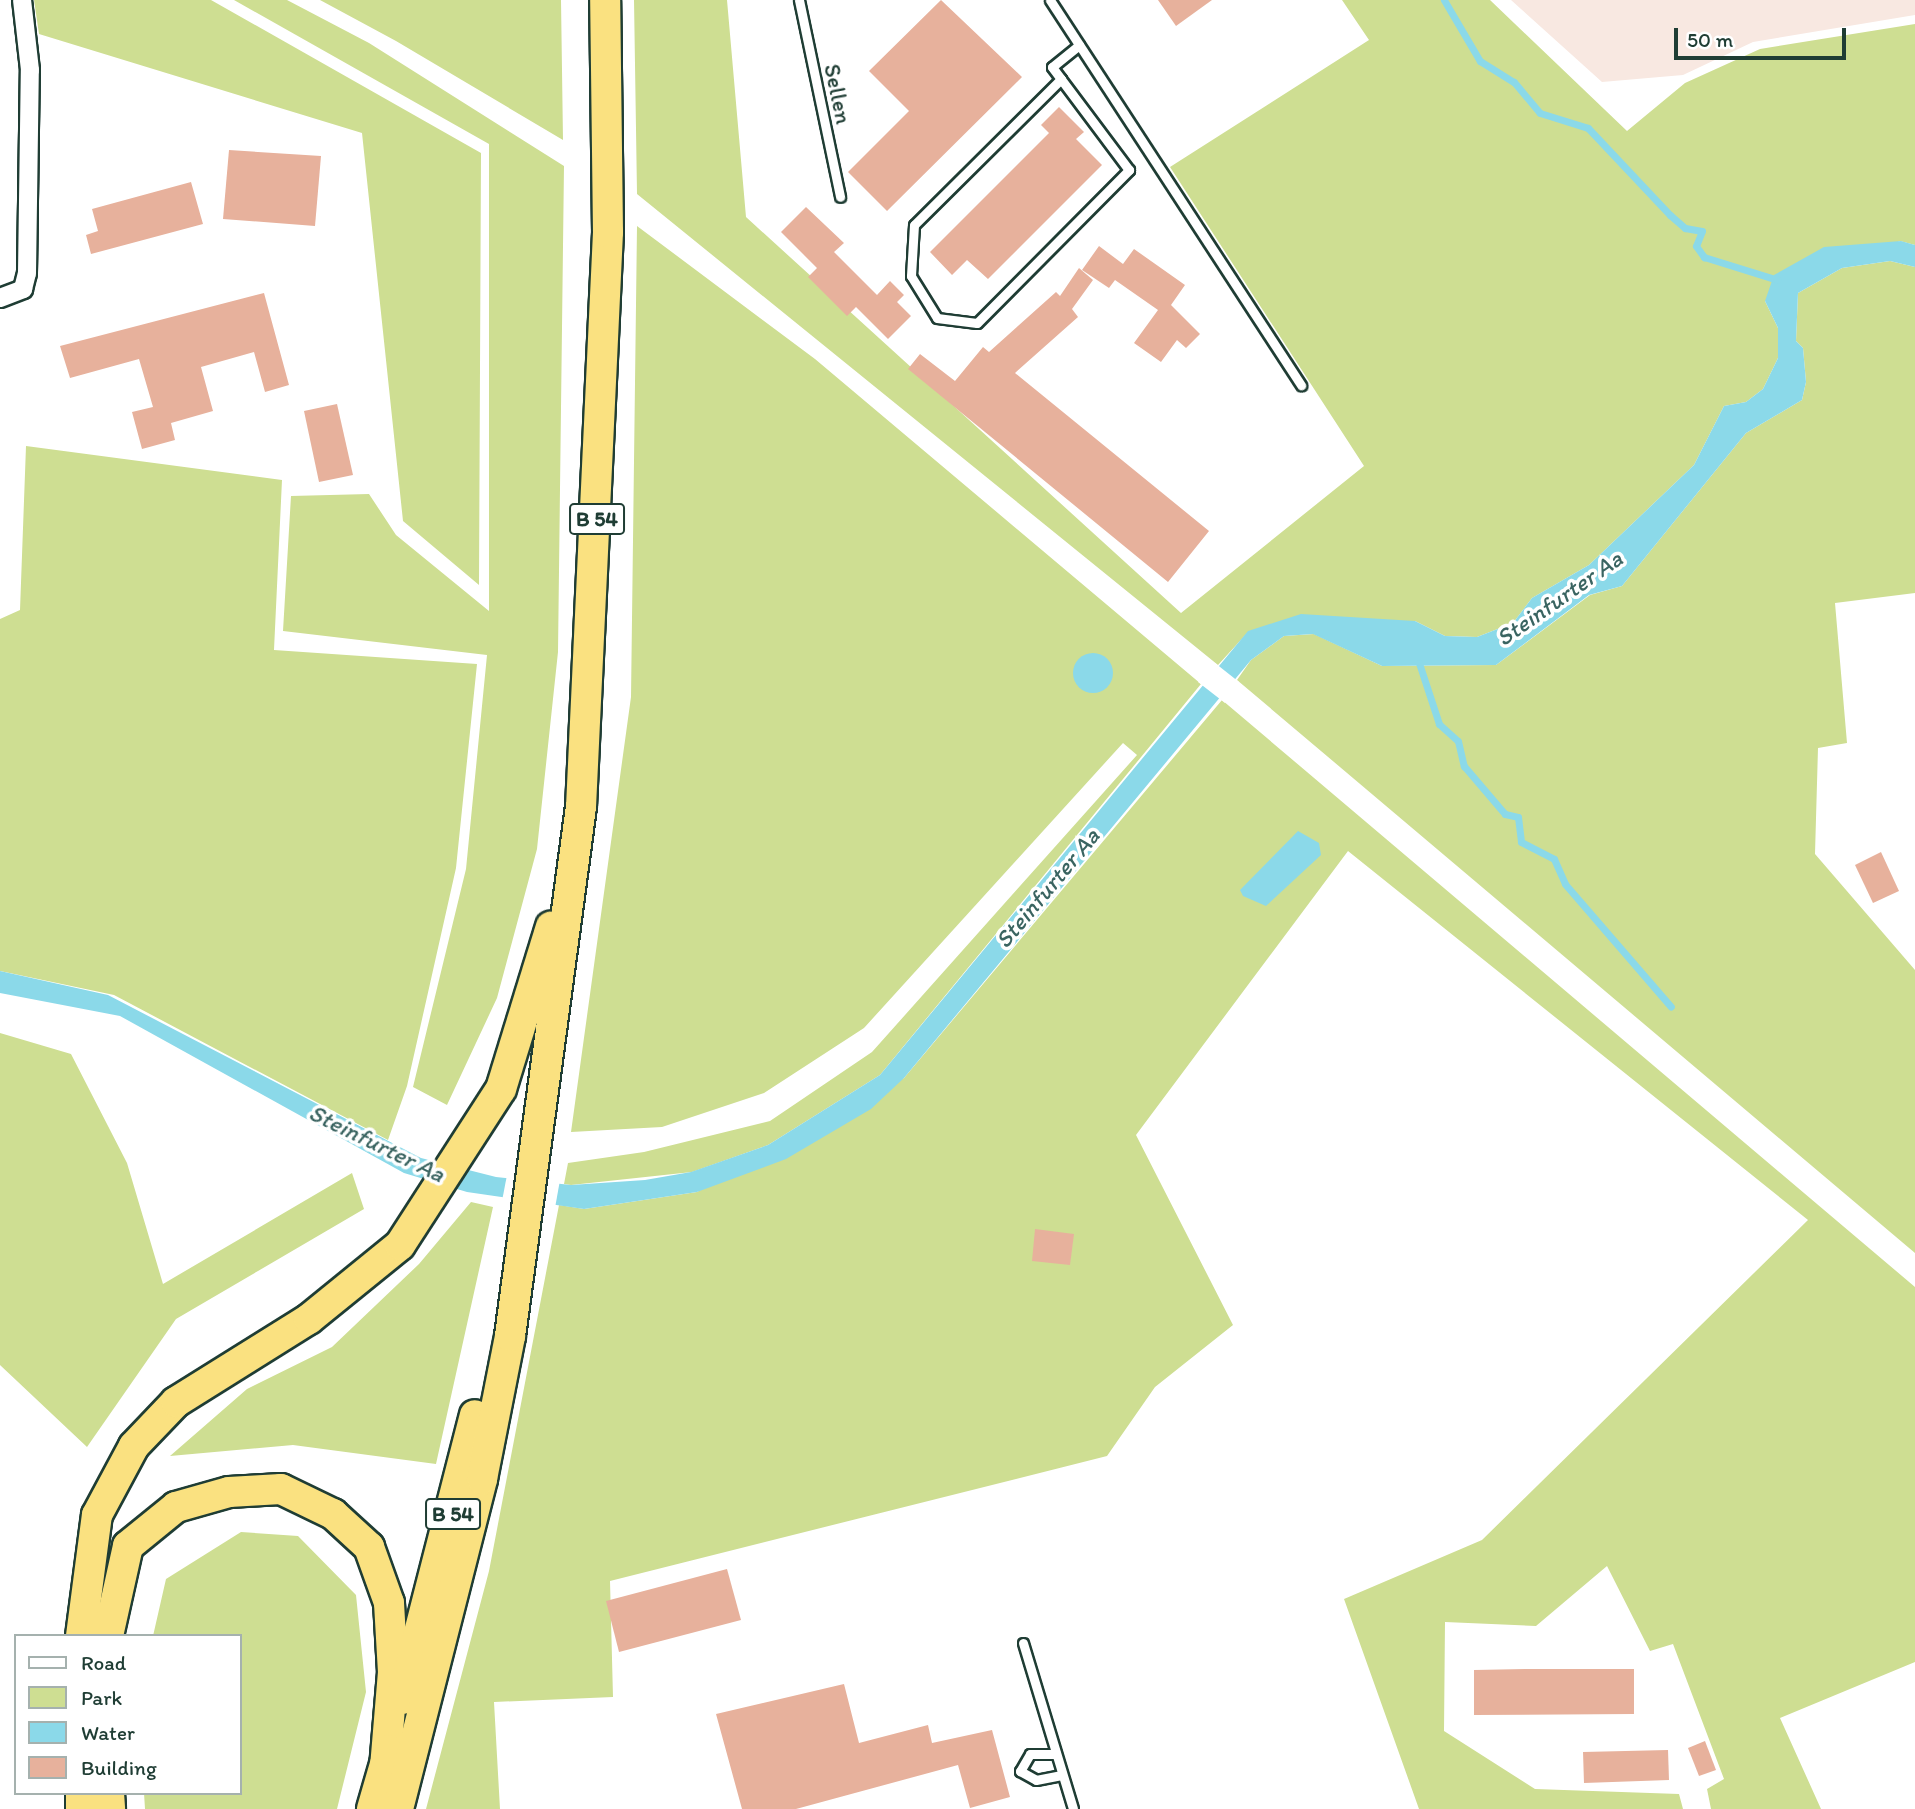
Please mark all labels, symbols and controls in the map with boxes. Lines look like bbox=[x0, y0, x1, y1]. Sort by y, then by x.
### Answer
scale bar bbox=[1677, 14, 1848, 58]
text: 50 m bbox=[1687, 27, 1733, 52]
street label: Sellen bbox=[818, 61, 858, 127]
road number: B 54 bbox=[569, 502, 625, 536]
water label: Steinfurter Aa bbox=[1490, 544, 1628, 652]
water label: Steinfurter Aa bbox=[988, 822, 1106, 954]
water label: Steinfurter Aa bbox=[304, 1098, 450, 1188]
road number: B 54 bbox=[425, 1496, 481, 1532]
legend bbox=[14, 1634, 242, 1795]
text: Road bbox=[81, 1650, 126, 1675]
text: Park bbox=[81, 1685, 122, 1710]
text: Water bbox=[81, 1720, 135, 1745]
text: Building bbox=[81, 1755, 157, 1780]

